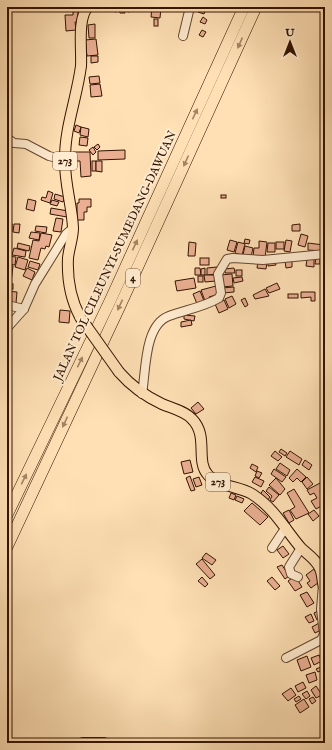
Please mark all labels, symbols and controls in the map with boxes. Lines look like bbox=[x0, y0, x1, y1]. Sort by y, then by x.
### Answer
north arrow bbox=[270, 22, 310, 62]
text: U bbox=[284, 26, 295, 40]
one-way arrow bbox=[237, 37, 243, 48]
one-way arrow bbox=[193, 107, 199, 119]
street label: JALAN TOL CILEUNYI–SUMEDANG–DAWUAN bbox=[49, 128, 181, 386]
road number: 273 bbox=[53, 152, 77, 170]
one-way arrow bbox=[183, 155, 189, 166]
one-way arrow bbox=[132, 239, 138, 250]
road number: 4 bbox=[126, 269, 140, 287]
one-way arrow bbox=[117, 299, 123, 310]
one-way arrow bbox=[77, 356, 83, 368]
one-way arrow bbox=[62, 417, 68, 428]
road number: 273 bbox=[206, 473, 230, 491]
one-way arrow bbox=[21, 474, 27, 485]

